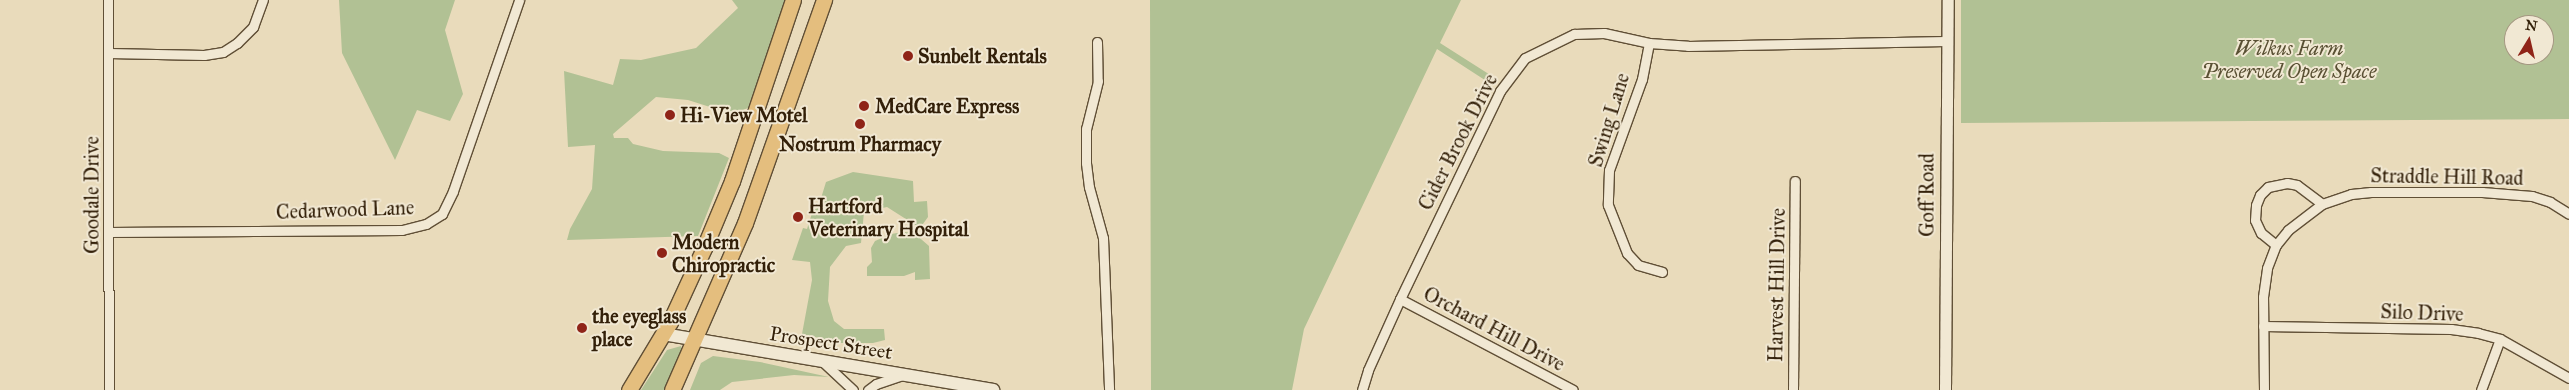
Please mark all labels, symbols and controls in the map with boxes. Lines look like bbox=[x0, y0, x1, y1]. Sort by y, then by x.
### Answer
north arrow bbox=[2504, 15, 2554, 65]
text: N bbox=[2524, 16, 2538, 35]
park label: Wilkus Farm Preserved Open Space bbox=[2202, 37, 2376, 84]
place label: Sunbelt Rentals bbox=[918, 44, 1047, 68]
marker: Sunbelt Rentals bbox=[902, 50, 914, 62]
street label: Cider Brook Drive bbox=[1413, 70, 1503, 214]
street label: Swing Lane bbox=[1583, 70, 1635, 170]
place label: MedCare Express bbox=[875, 94, 1019, 118]
marker: MedCare Express bbox=[857, 99, 871, 113]
place label: Hi-View Motel bbox=[680, 103, 807, 127]
marker: Hi-View Motel bbox=[664, 109, 676, 121]
marker: Nostrum Pharmacy bbox=[854, 118, 866, 130]
place label: Nostrum Pharmacy bbox=[779, 132, 941, 156]
street label: Goodale Drive bbox=[80, 136, 104, 254]
street label: Goff Road bbox=[1915, 153, 1939, 237]
street label: Straddle Hill Road bbox=[2370, 164, 2524, 190]
place label: Hartford Veterinary Hospital bbox=[808, 194, 969, 241]
street label: Cedarwood Lane bbox=[276, 196, 414, 224]
street label: Harvest Hill Drive bbox=[1764, 208, 1790, 362]
marker: Hartford Veterinary Hospital bbox=[792, 211, 804, 223]
place label: Modern Chiropractic bbox=[672, 230, 775, 277]
marker: Modern Chiropractic bbox=[656, 247, 668, 259]
street label: Orchard Hill Drive bbox=[1419, 282, 1569, 376]
street label: Silo Drive bbox=[2380, 300, 2464, 326]
place label: the eyeglass place bbox=[592, 304, 686, 351]
street label: Prospect Street bbox=[768, 321, 894, 365]
marker: the eyeglass place bbox=[576, 322, 588, 334]

